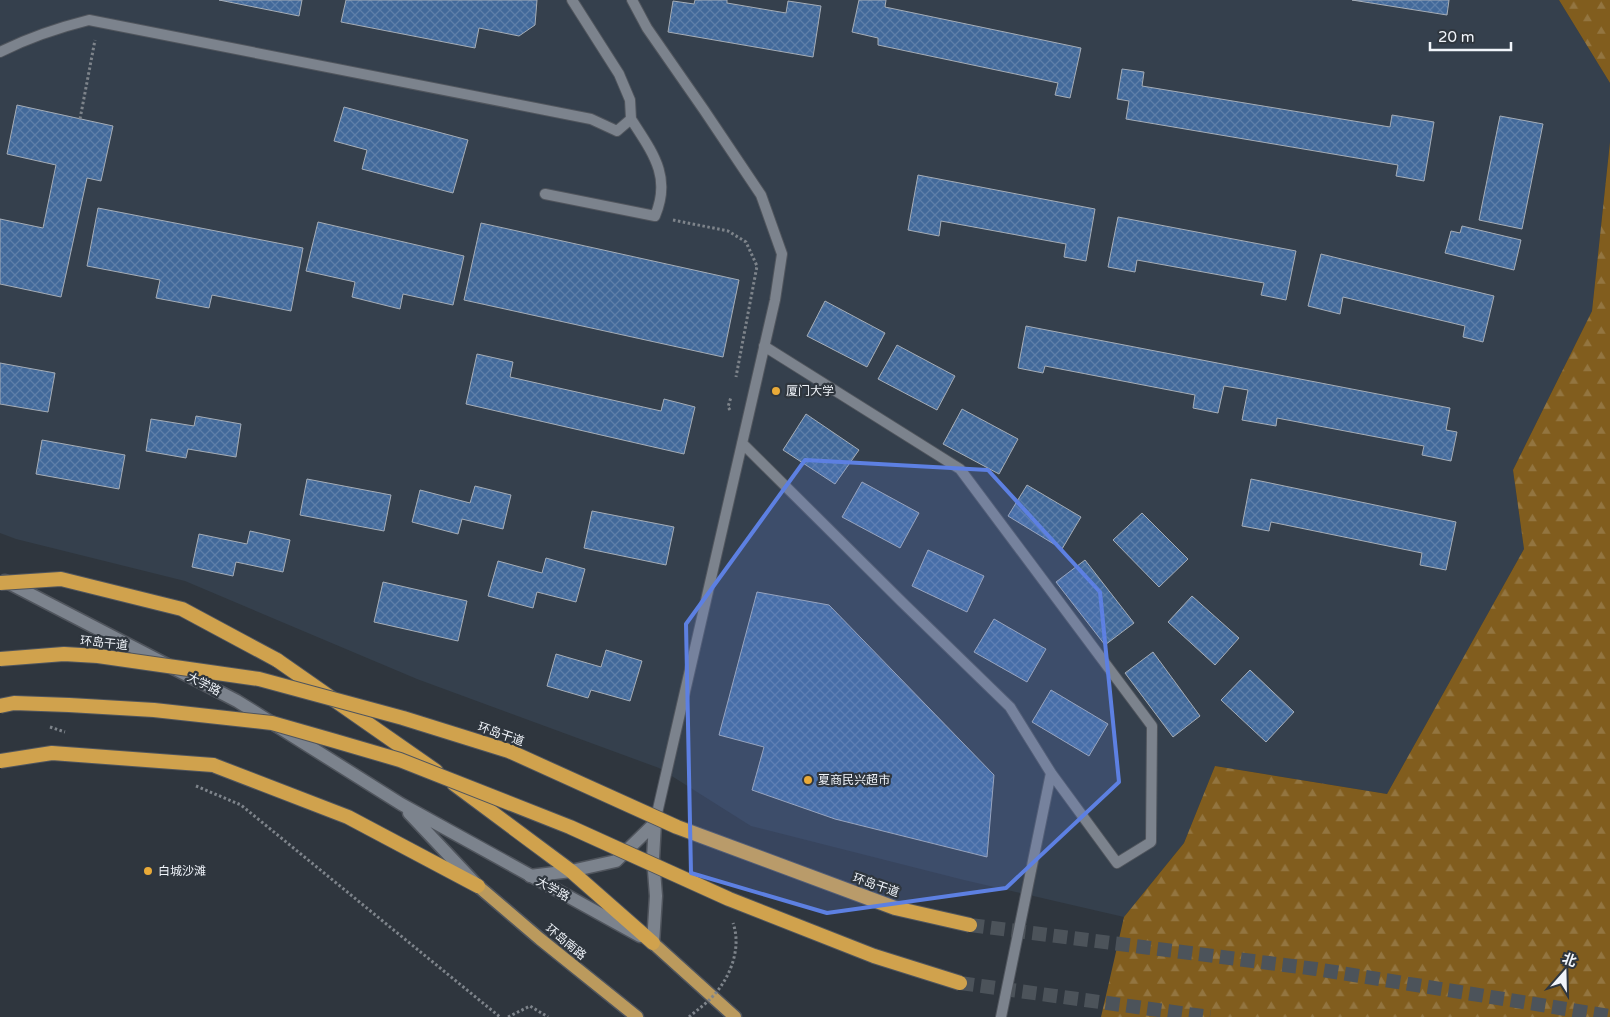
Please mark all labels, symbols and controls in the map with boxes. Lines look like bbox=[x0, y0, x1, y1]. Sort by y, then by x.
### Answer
scale bar bbox=[1430, 20, 1511, 52]
text: 20 m bbox=[1438, 28, 1475, 46]
place label: 厦门大学 bbox=[786, 384, 834, 398]
marker: 厦门大学 bbox=[770, 385, 782, 397]
street label: 环岛干道 bbox=[79, 634, 129, 652]
street label: 大学路 bbox=[185, 670, 223, 698]
street label: 环岛干道 bbox=[476, 720, 526, 748]
place label: 夏商民兴超市 bbox=[818, 773, 890, 787]
marker: 夏商民兴超市 bbox=[802, 774, 814, 786]
place label: 白城沙滩 bbox=[158, 864, 206, 878]
marker: 白城沙滩 bbox=[142, 865, 154, 877]
street label: 环岛干道 bbox=[851, 871, 901, 899]
street label: 大学路 bbox=[534, 874, 572, 904]
street label: 环岛南路 bbox=[543, 921, 589, 963]
north arrow bbox=[1540, 947, 1590, 997]
text: 北 bbox=[1560, 950, 1579, 971]

